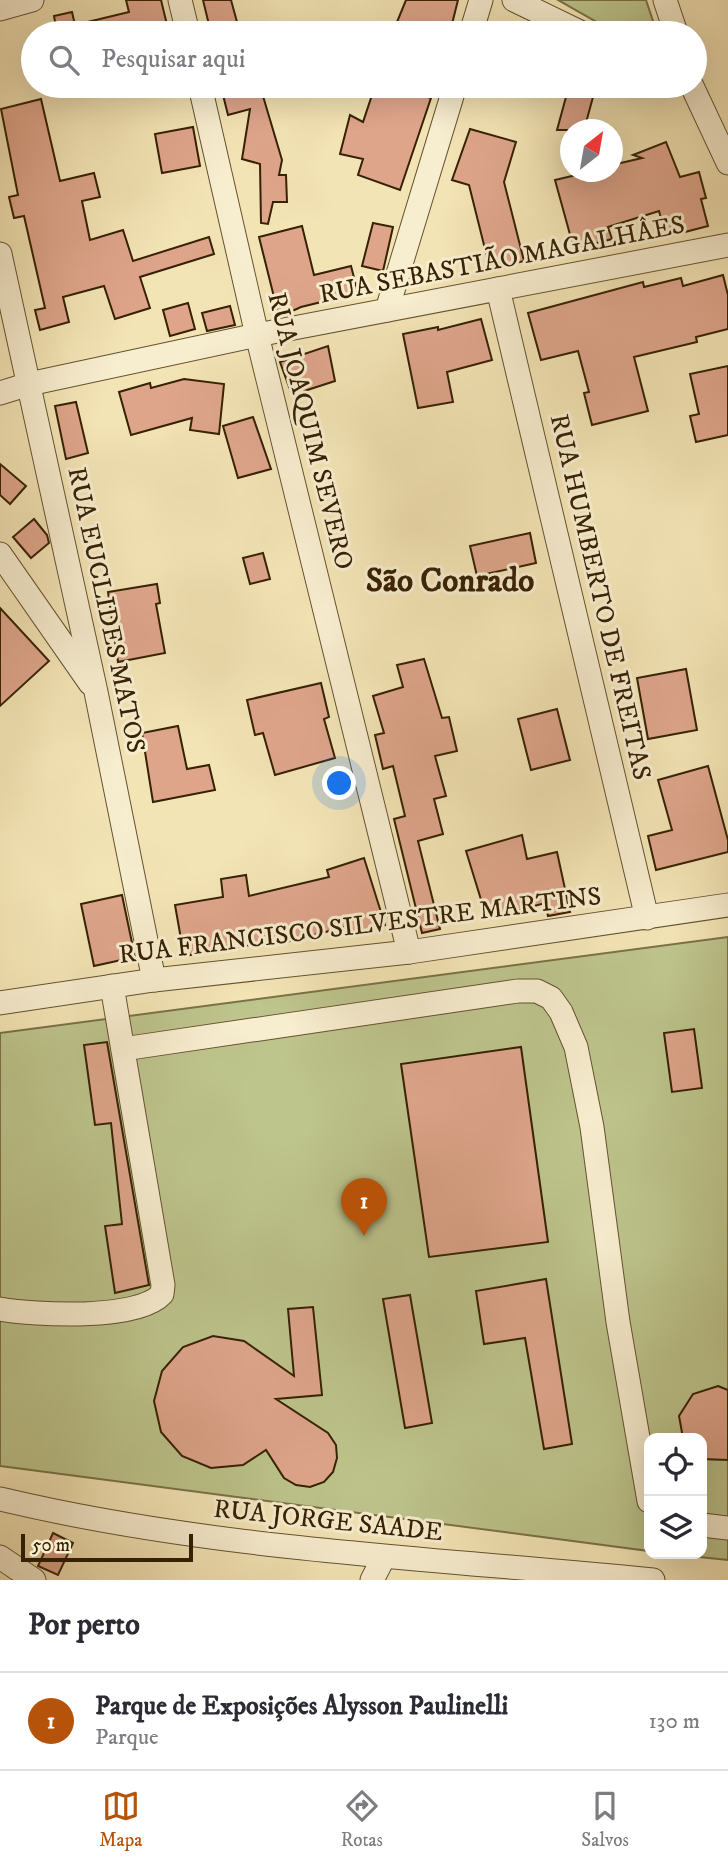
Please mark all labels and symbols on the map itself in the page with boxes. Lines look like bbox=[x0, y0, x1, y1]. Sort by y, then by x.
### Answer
north arrow bbox=[560, 119, 623, 182]
street label: RUA SEBASTIÃO MAGALHÂES bbox=[316, 207, 688, 312]
street label: RUA JOAQUIM SEVERO bbox=[260, 289, 360, 573]
street label: RUA HUMBERTO DE FREITAS bbox=[542, 411, 658, 783]
street label: RUA EUCLIDES MATOS bbox=[60, 464, 152, 756]
district label: São Conrado bbox=[366, 561, 534, 602]
your location bbox=[322, 766, 356, 800]
street label: RUA FRANCISCO SILVESTRE MARTINS bbox=[117, 880, 603, 972]
pin: 1 bbox=[341, 1178, 387, 1236]
street label: RUA JORGE SAADE bbox=[212, 1493, 444, 1549]
scale bar bbox=[21, 1531, 192, 1563]

